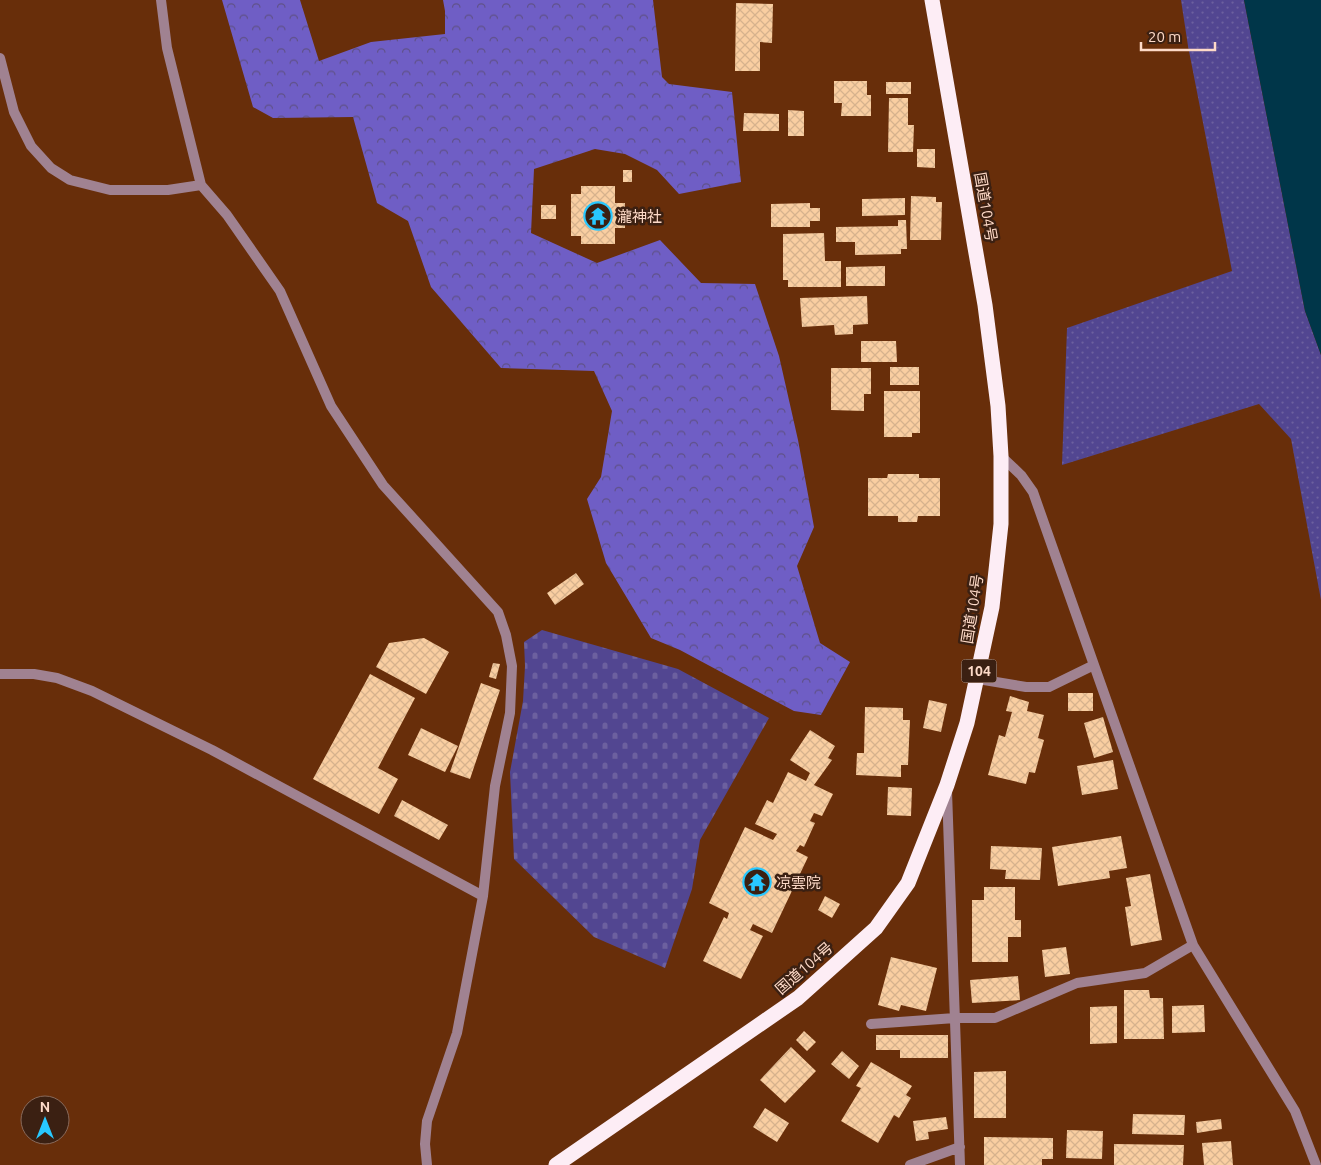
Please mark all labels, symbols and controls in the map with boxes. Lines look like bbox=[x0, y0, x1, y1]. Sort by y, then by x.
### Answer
scale bar bbox=[1141, 20, 1215, 52]
text: 20 m bbox=[1148, 28, 1181, 45]
street label: 国道104号 bbox=[972, 171, 1000, 243]
temple icon: 瀧神社 bbox=[583, 201, 613, 231]
place label: 瀧神社 bbox=[617, 208, 662, 225]
street label: 国道104号 bbox=[958, 573, 986, 645]
road number: 104 bbox=[962, 659, 996, 682]
temple icon: 凉雲院 bbox=[742, 867, 772, 897]
place label: 凉雲院 bbox=[776, 874, 821, 891]
street label: 国道104号 bbox=[772, 938, 836, 998]
north arrow bbox=[20, 1095, 70, 1145]
text: N bbox=[40, 1099, 50, 1115]

